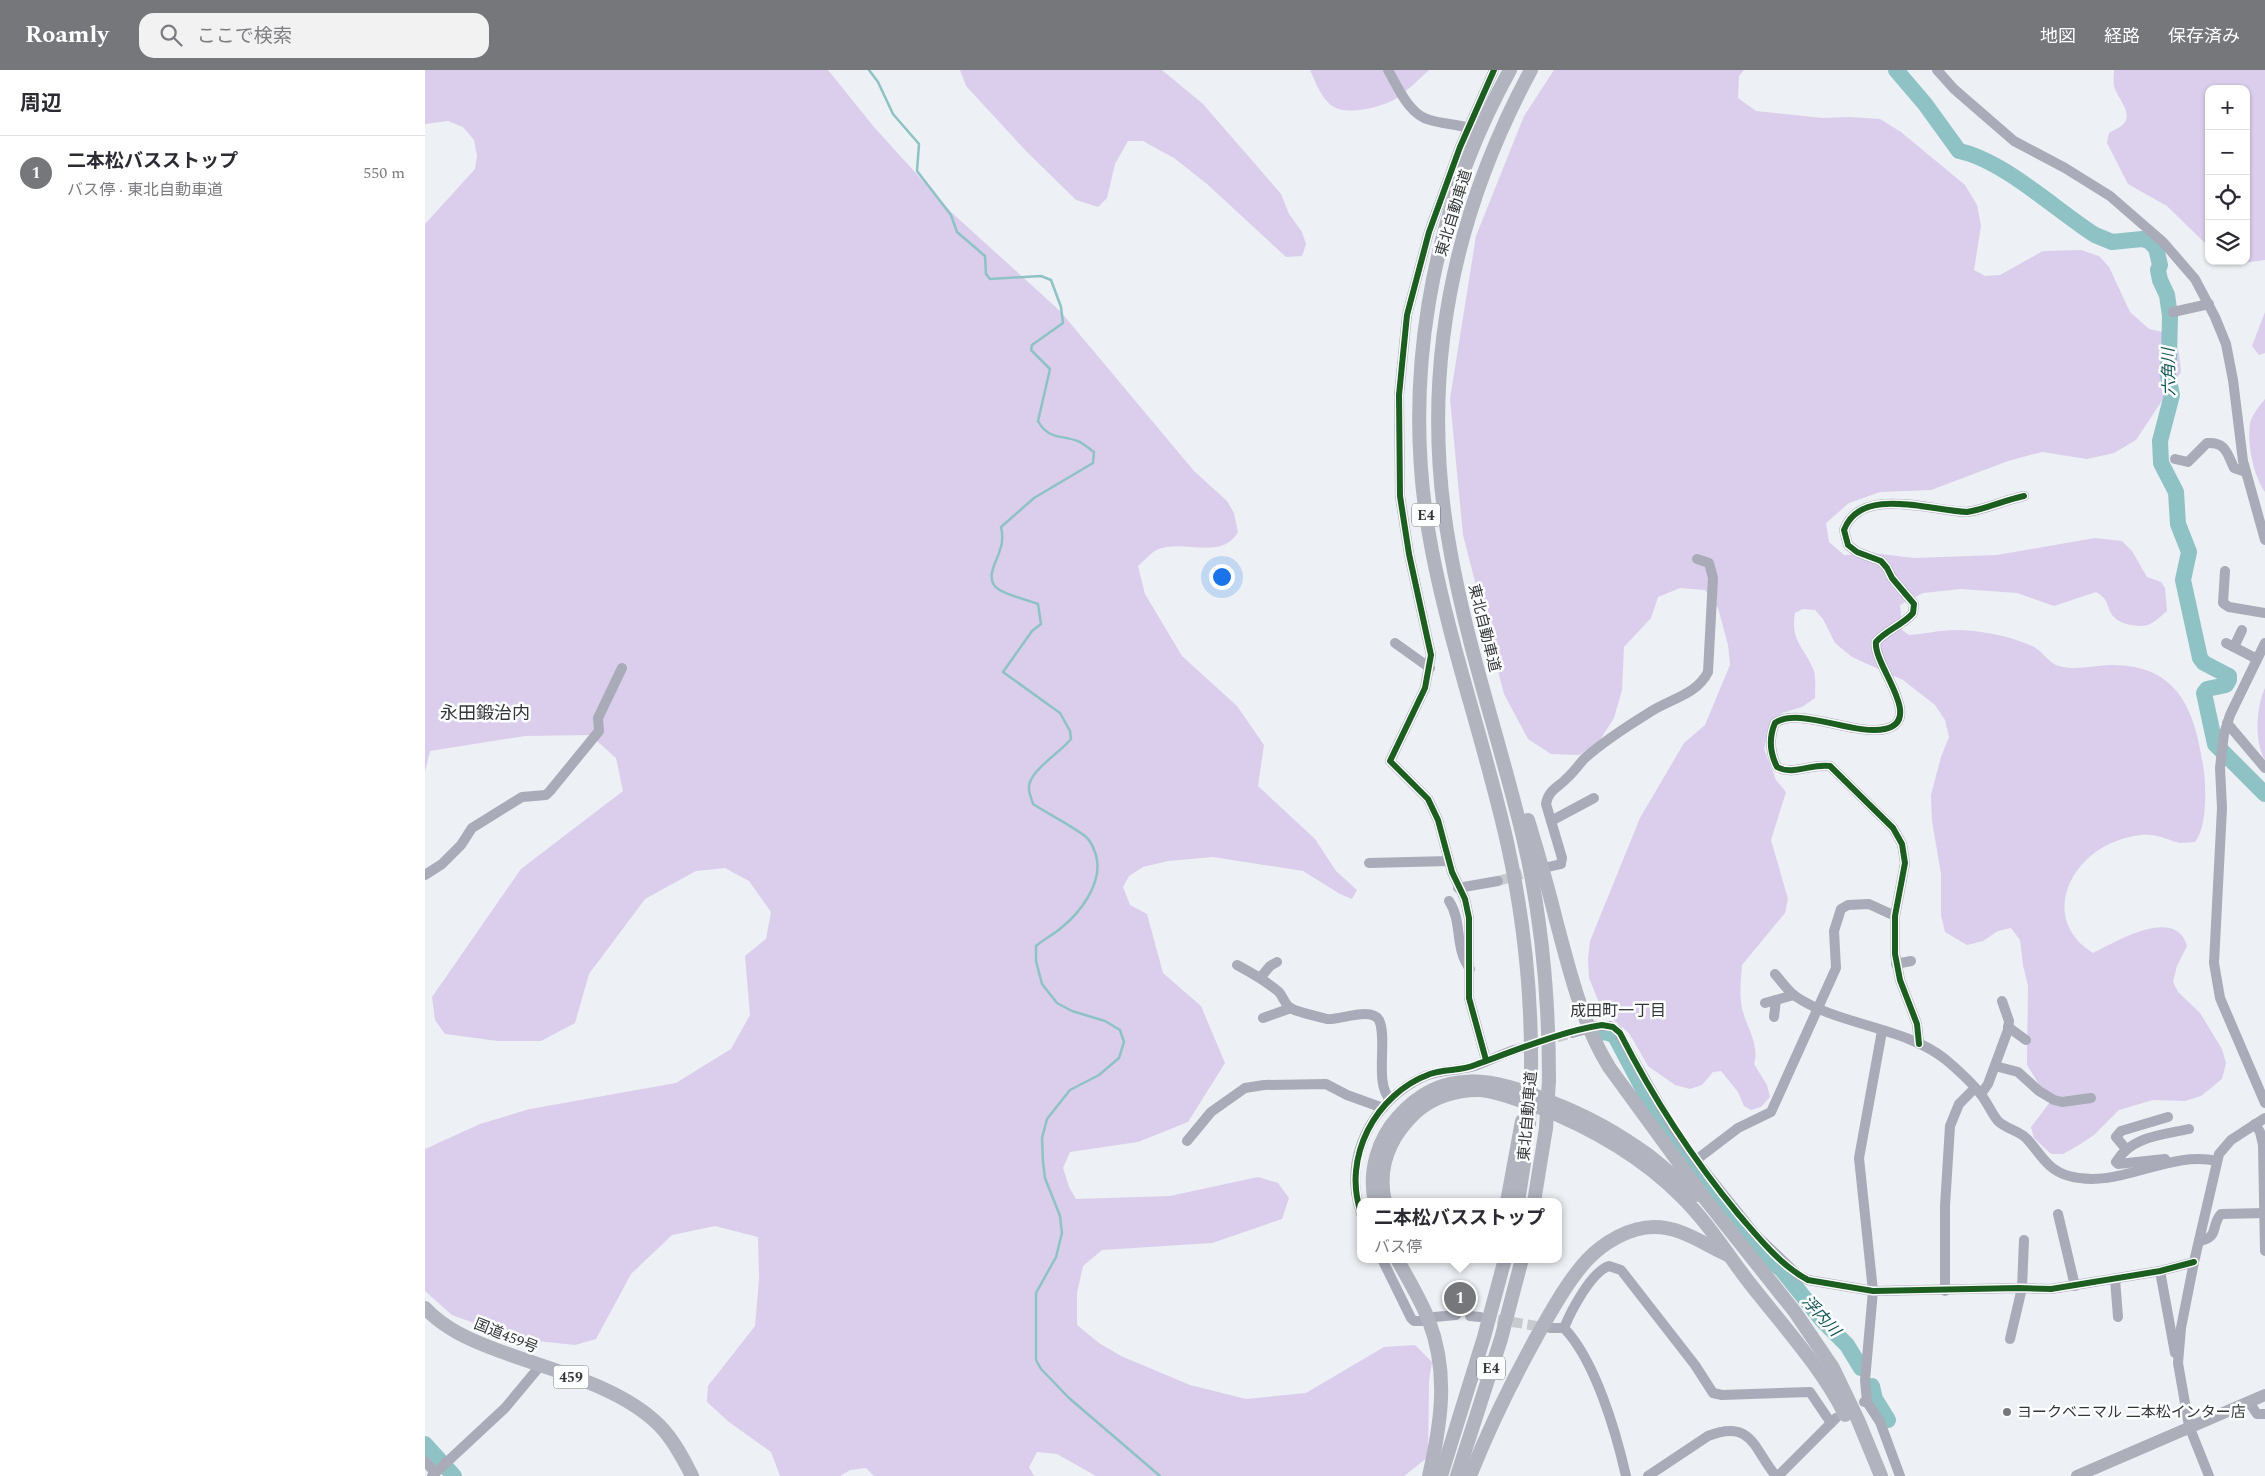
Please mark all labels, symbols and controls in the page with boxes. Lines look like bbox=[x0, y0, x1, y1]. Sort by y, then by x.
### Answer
search box bbox=[139, 13, 489, 58]
text: Roamly bbox=[25, 17, 109, 53]
icon: search bbox=[157, 21, 185, 49]
text: ここで検索 bbox=[197, 22, 292, 51]
text: 地図 bbox=[2040, 23, 2076, 50]
text: 経路 bbox=[2104, 23, 2140, 50]
text: 保存済み bbox=[2168, 23, 2240, 50]
map controls bbox=[2205, 85, 2250, 265]
button: + bbox=[2205, 85, 2250, 130]
text: 周辺 bbox=[20, 88, 62, 120]
button: − bbox=[2205, 130, 2250, 175]
text: 二本松バスストップ bbox=[67, 147, 238, 176]
text: 1 bbox=[32, 161, 40, 185]
text: 550 m bbox=[363, 161, 405, 185]
street label: 東北自動車道 bbox=[1430, 167, 1478, 259]
button: locate bbox=[2205, 175, 2250, 220]
text: バス停 · 東北自動車道 bbox=[67, 178, 223, 202]
button: layers bbox=[2205, 220, 2250, 265]
water label: 六角川 bbox=[2157, 346, 2181, 396]
road number: E4 bbox=[1412, 504, 1440, 526]
your location bbox=[1209, 564, 1235, 590]
street label: 東北自動車道 bbox=[1462, 582, 1506, 674]
district label: 永田鍛治内 bbox=[440, 700, 530, 727]
district label: 成田町一丁目 bbox=[1570, 999, 1666, 1023]
street label: 東北自動車道 bbox=[1513, 1070, 1543, 1162]
popup bbox=[1357, 1198, 1562, 1263]
text: 二本松バスストップ bbox=[1374, 1204, 1545, 1233]
text: バス停 bbox=[1374, 1235, 1422, 1259]
pin: 1 bbox=[1444, 1279, 1476, 1317]
water label: 浮内川 bbox=[1796, 1290, 1847, 1343]
street label: 国道459号 bbox=[470, 1313, 542, 1359]
road number: E4 bbox=[1477, 1356, 1505, 1380]
road number: 459 bbox=[553, 1365, 589, 1388]
place label: ヨークベニマル 二本松インター店 bbox=[2017, 1401, 2246, 1424]
marker: ヨークベニマル 二本松インター店 bbox=[2001, 1406, 2013, 1418]

